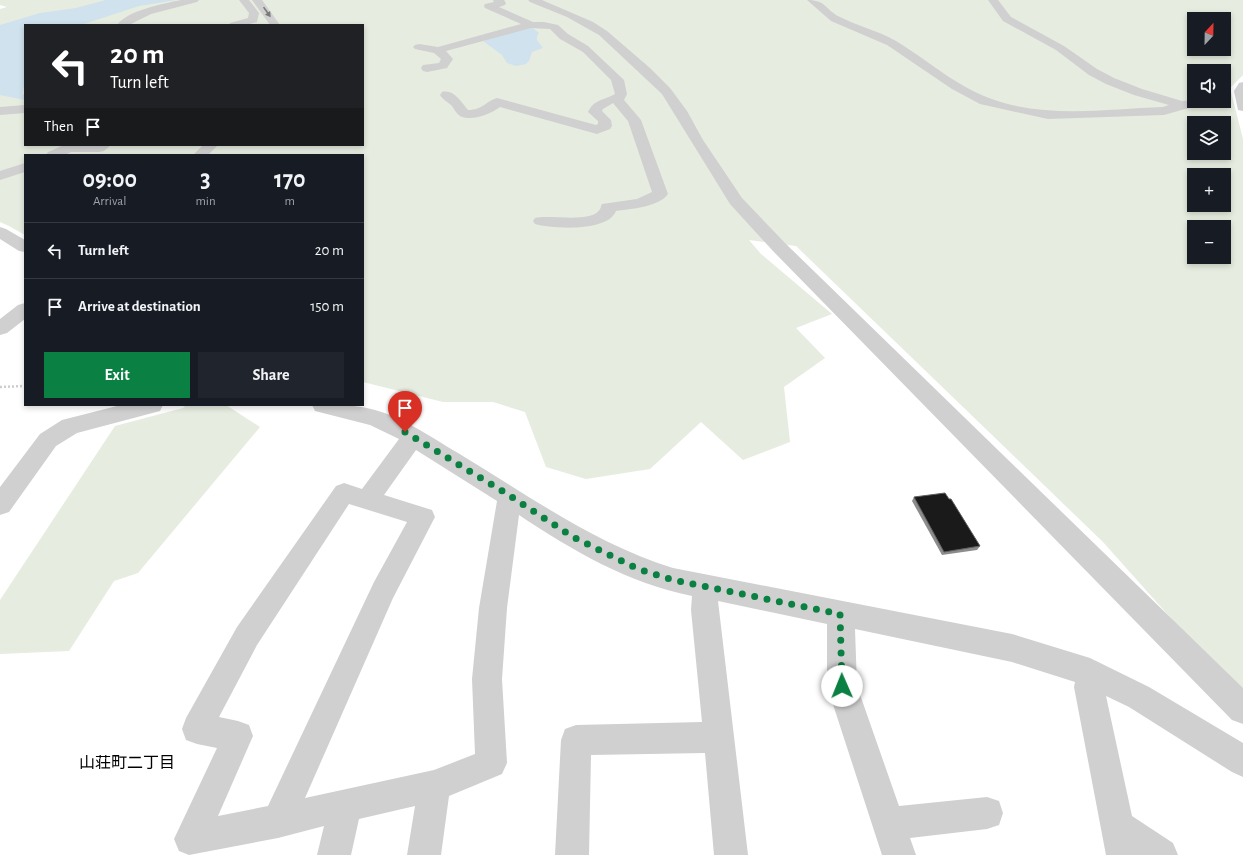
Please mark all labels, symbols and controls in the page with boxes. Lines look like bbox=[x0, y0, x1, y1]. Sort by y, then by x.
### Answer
one-way arrow bbox=[263, 7, 271, 17]
north arrow bbox=[1187, 12, 1231, 56]
map controls bbox=[1187, 12, 1231, 264]
icon: left bbox=[44, 40, 96, 92]
text: 20 m bbox=[110, 41, 165, 69]
button: sound bbox=[1187, 64, 1231, 108]
text: Turn left bbox=[110, 74, 169, 92]
icon: arrive bbox=[82, 116, 104, 138]
button: layers bbox=[1187, 116, 1231, 160]
text: Then bbox=[44, 119, 74, 134]
text: 09:00 bbox=[82, 168, 137, 192]
text: 3 bbox=[200, 168, 211, 192]
text: 170 bbox=[274, 168, 306, 192]
button: + bbox=[1187, 168, 1231, 212]
text: Arrival bbox=[93, 195, 126, 208]
text: min bbox=[195, 195, 216, 208]
text: m bbox=[285, 195, 295, 208]
button: − bbox=[1187, 220, 1231, 264]
icon: left bbox=[44, 240, 66, 262]
text: Turn left bbox=[78, 243, 129, 258]
text: 20 m bbox=[315, 243, 344, 258]
icon: arrive bbox=[44, 296, 66, 318]
text: Arrive at destination bbox=[78, 299, 201, 314]
text: 150 m bbox=[310, 299, 344, 314]
button: Exit bbox=[44, 352, 190, 398]
button: Share bbox=[198, 352, 344, 398]
pin bbox=[388, 391, 422, 432]
icon: arrive bbox=[394, 397, 416, 419]
position arrow bbox=[821, 665, 863, 707]
district label: 山荘町二丁目 bbox=[79, 755, 175, 771]

